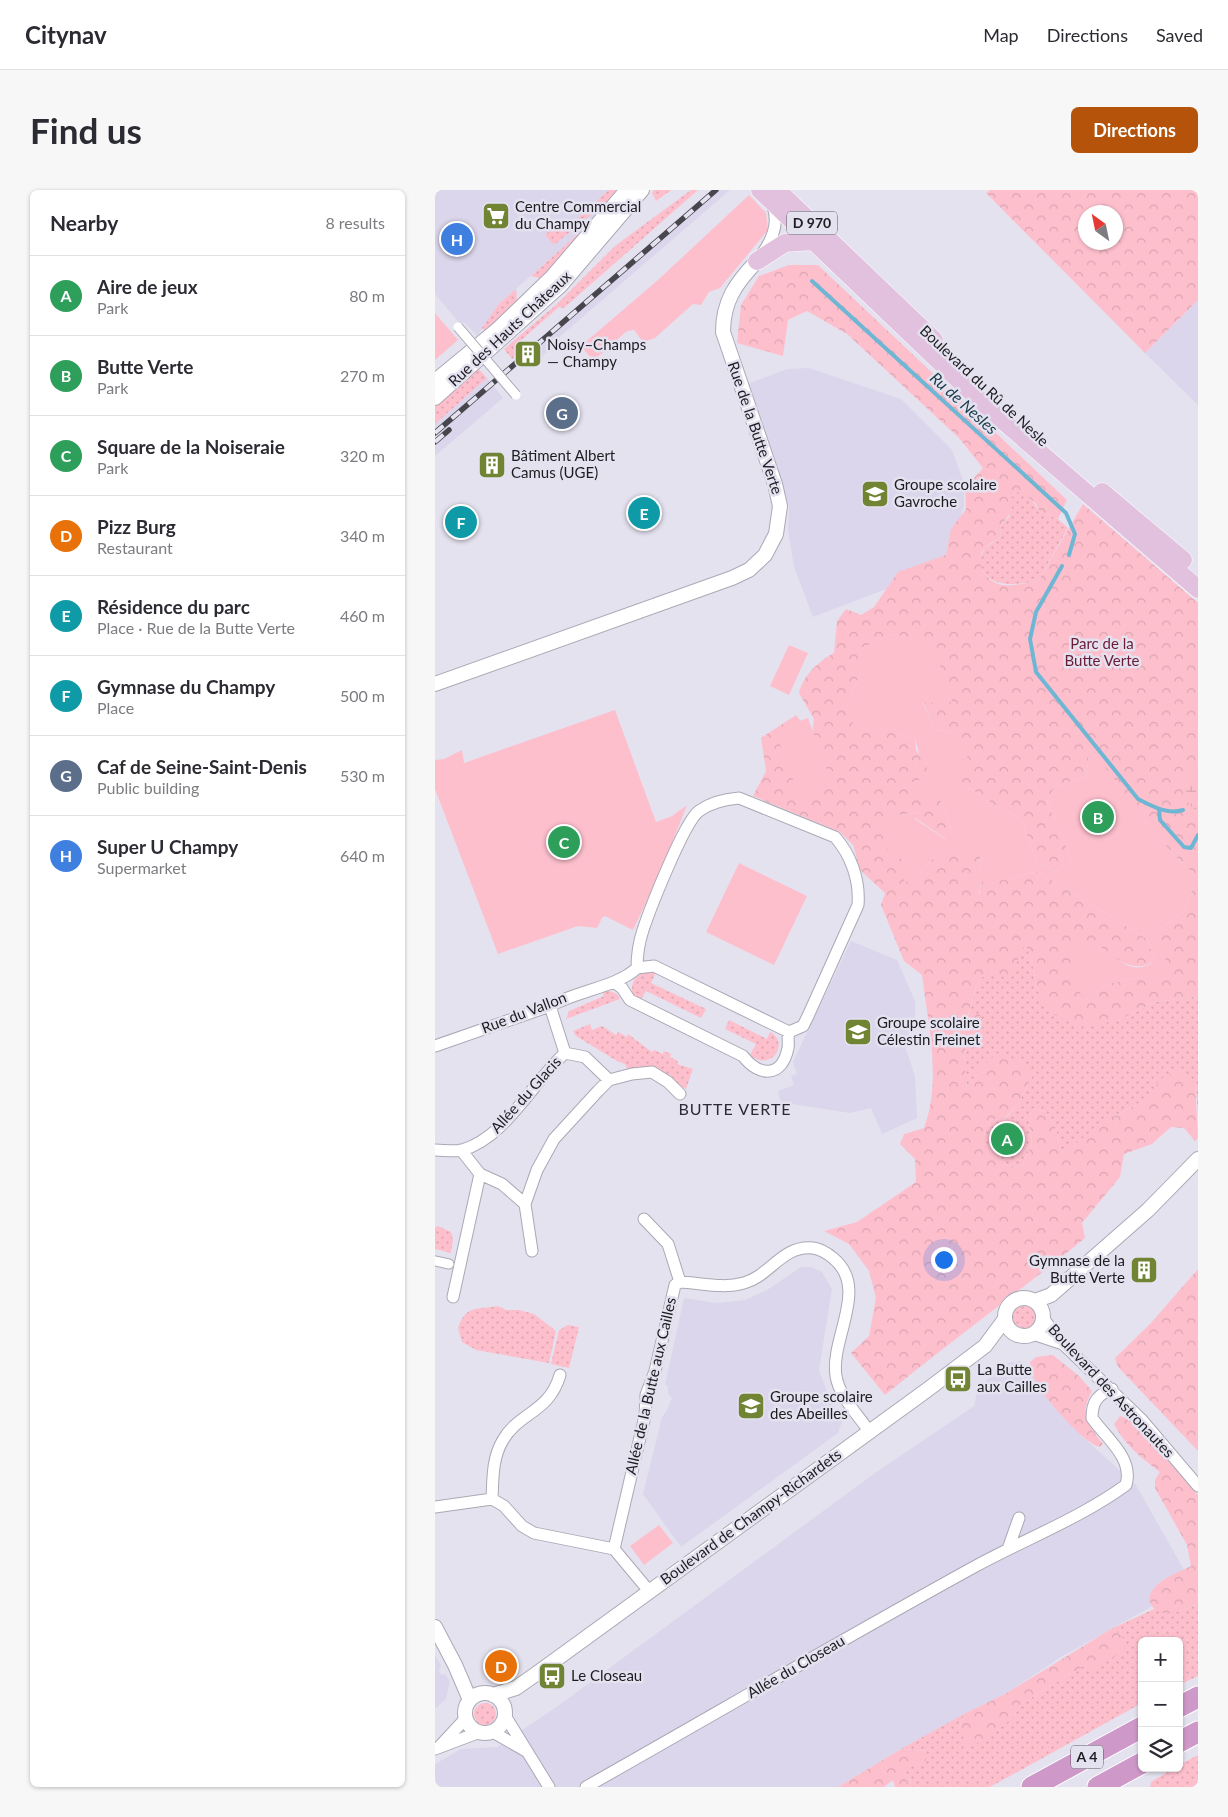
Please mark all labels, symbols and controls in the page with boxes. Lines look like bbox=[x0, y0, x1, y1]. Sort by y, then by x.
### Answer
text: Citynav bbox=[25, 20, 107, 49]
text: Map bbox=[983, 24, 1019, 46]
text: Directions bbox=[1047, 24, 1128, 46]
text: Saved bbox=[1156, 24, 1203, 46]
button: Directions bbox=[1071, 107, 1198, 153]
text: Find us bbox=[30, 109, 142, 151]
place label: Centre Commercial du Champy bbox=[515, 197, 641, 232]
supermarket icon: Centre Commercial du Champy bbox=[481, 201, 511, 231]
north arrow bbox=[1078, 205, 1123, 250]
text: Nearby bbox=[50, 210, 118, 235]
road number: D 970 bbox=[787, 212, 837, 234]
text: 8 results bbox=[325, 213, 385, 232]
pin: H bbox=[441, 220, 473, 258]
street label: Rue des Hauts Châteaux bbox=[444, 266, 575, 390]
text: Aire de jeux bbox=[97, 275, 198, 298]
text: A bbox=[60, 286, 72, 305]
text: 80 m bbox=[349, 286, 385, 305]
text: Park bbox=[97, 298, 128, 317]
street label: Boulevard du Rû de Nesle bbox=[917, 321, 1053, 450]
place label: Noisy–Champs — Champy bbox=[547, 335, 646, 370]
building icon: Noisy–Champs — Champy bbox=[513, 339, 543, 369]
text: Butte Verte bbox=[97, 355, 193, 378]
street label: Rue de la Butte Verte bbox=[725, 359, 787, 496]
text: B bbox=[61, 366, 71, 385]
text: 270 m bbox=[340, 366, 385, 385]
water label: Ru de Nesles bbox=[927, 367, 1002, 438]
text: Park bbox=[97, 378, 128, 397]
pin: G bbox=[546, 394, 578, 432]
text: Square de la Noiseraie bbox=[97, 435, 285, 458]
text: C bbox=[61, 446, 71, 465]
text: 320 m bbox=[340, 446, 385, 465]
place label: Bâtiment Albert Camus (UGE) bbox=[511, 446, 616, 481]
building icon: Bâtiment Albert Camus (UGE) bbox=[477, 450, 507, 480]
text: Park bbox=[97, 458, 128, 477]
place label: Groupe scolaire Gavroche bbox=[894, 475, 997, 510]
school or university icon: Groupe scolaire Gavroche bbox=[860, 479, 890, 509]
pin: E bbox=[628, 494, 660, 532]
pin: F bbox=[445, 503, 477, 541]
text: Pizz Burg bbox=[97, 515, 176, 538]
text: D bbox=[60, 526, 72, 545]
text: 340 m bbox=[340, 526, 385, 545]
text: Restaurant bbox=[97, 538, 173, 557]
text: Résidence du parc bbox=[97, 595, 250, 618]
text: E bbox=[61, 606, 71, 625]
text: 460 m bbox=[340, 606, 385, 625]
text: Place · Rue de la Butte Verte bbox=[97, 618, 295, 637]
park label: Parc de la Butte Verte bbox=[1065, 634, 1140, 669]
text: Gymnase du Champy bbox=[97, 675, 275, 698]
text: F bbox=[61, 686, 71, 705]
text: 500 m bbox=[340, 686, 385, 705]
text: Place bbox=[97, 698, 134, 717]
text: Caf de Seine-Saint-Denis bbox=[97, 755, 307, 778]
text: G bbox=[60, 766, 72, 785]
text: 530 m bbox=[340, 766, 385, 785]
text: Public building bbox=[97, 778, 199, 797]
pin: B bbox=[1082, 798, 1114, 836]
pin: C bbox=[548, 823, 580, 861]
text: Super U Champy bbox=[97, 835, 238, 858]
text: H bbox=[60, 846, 72, 865]
text: 640 m bbox=[340, 846, 385, 865]
text: Supermarket bbox=[97, 858, 186, 877]
street label: Rue du Vallon bbox=[479, 988, 569, 1037]
place label: Groupe scolaire Célestin Freinet bbox=[877, 1013, 981, 1048]
school or university icon: Groupe scolaire Célestin Freinet bbox=[843, 1017, 873, 1047]
street label: Allée du Glacis bbox=[486, 1052, 564, 1136]
district label: BUTTE VERTE bbox=[678, 1099, 792, 1118]
pin: A bbox=[991, 1120, 1023, 1158]
your location bbox=[931, 1247, 957, 1273]
place label: Gymnase de la Butte Verte bbox=[1029, 1251, 1125, 1286]
building icon: Gymnase de la Butte Verte bbox=[1129, 1255, 1159, 1285]
street label: Allée de la Butte aux Cailles bbox=[621, 1295, 679, 1476]
street label: Boulevard des Astronautes bbox=[1045, 1320, 1178, 1461]
place label: La Butte aux Cailles bbox=[977, 1360, 1047, 1395]
bus stop icon: La Butte aux Cailles bbox=[943, 1364, 973, 1394]
place label: Groupe scolaire des Abeilles bbox=[770, 1387, 873, 1422]
school or university icon: Groupe scolaire des Abeilles bbox=[736, 1391, 766, 1421]
street label: Boulevard de Champy-Richardets bbox=[656, 1444, 844, 1588]
street label: Allée du Closeau bbox=[743, 1631, 848, 1701]
map controls bbox=[1138, 1637, 1183, 1772]
button: + bbox=[1138, 1637, 1183, 1682]
pin: D bbox=[485, 1647, 517, 1685]
bus stop icon: Le Closeau bbox=[537, 1661, 567, 1691]
place label: Le Closeau bbox=[571, 1666, 642, 1684]
button: − bbox=[1138, 1682, 1183, 1727]
button: layers bbox=[1138, 1727, 1183, 1772]
road number: A 4 bbox=[1071, 1745, 1103, 1768]

